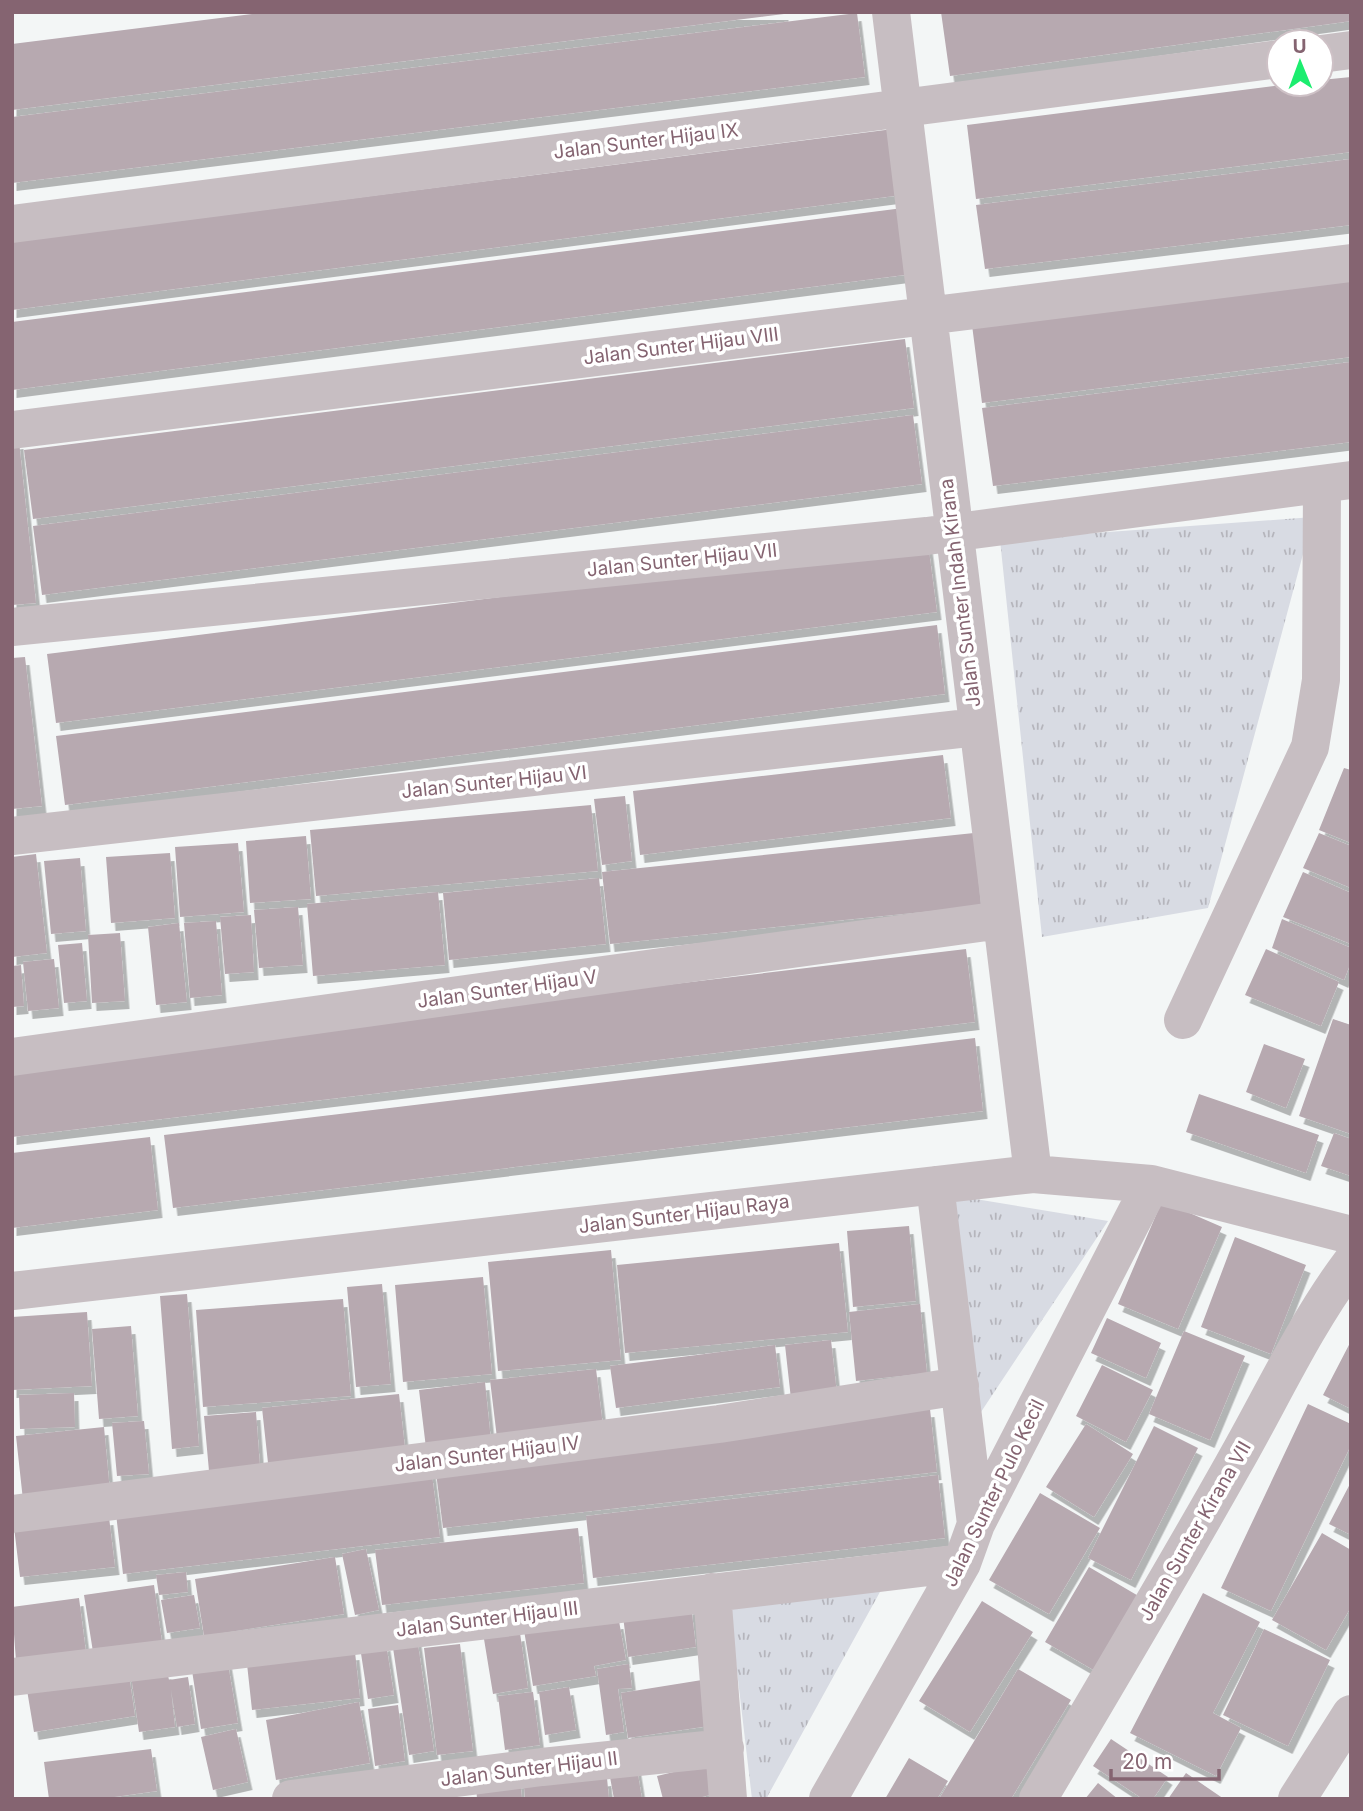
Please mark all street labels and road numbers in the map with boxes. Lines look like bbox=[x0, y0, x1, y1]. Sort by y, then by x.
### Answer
street label: Jalan Sunter Hijau IX bbox=[552, 118, 740, 164]
street label: Jalan Sunter Hijau VIII bbox=[582, 323, 780, 369]
street label: Jalan Sunter Indah Kirana bbox=[935, 477, 985, 709]
street label: Jalan Sunter Hijau VII bbox=[586, 539, 778, 581]
street label: Jalan Sunter Hijau VI bbox=[400, 761, 588, 803]
street label: Jalan Sunter Hijau V bbox=[416, 965, 598, 1013]
street label: Jalan Sunter Hijau Raya bbox=[577, 1190, 791, 1238]
street label: Jalan Sunter Pulo Kecil bbox=[939, 1396, 1049, 1590]
street label: Jalan Sunter Hijau IV bbox=[393, 1431, 581, 1477]
street label: Jalan Sunter Kirana VII bbox=[1134, 1437, 1256, 1625]
street label: Jalan Sunter Hijau III bbox=[395, 1596, 579, 1642]
street label: Jalan Sunter Hijau II bbox=[439, 1747, 619, 1791]

